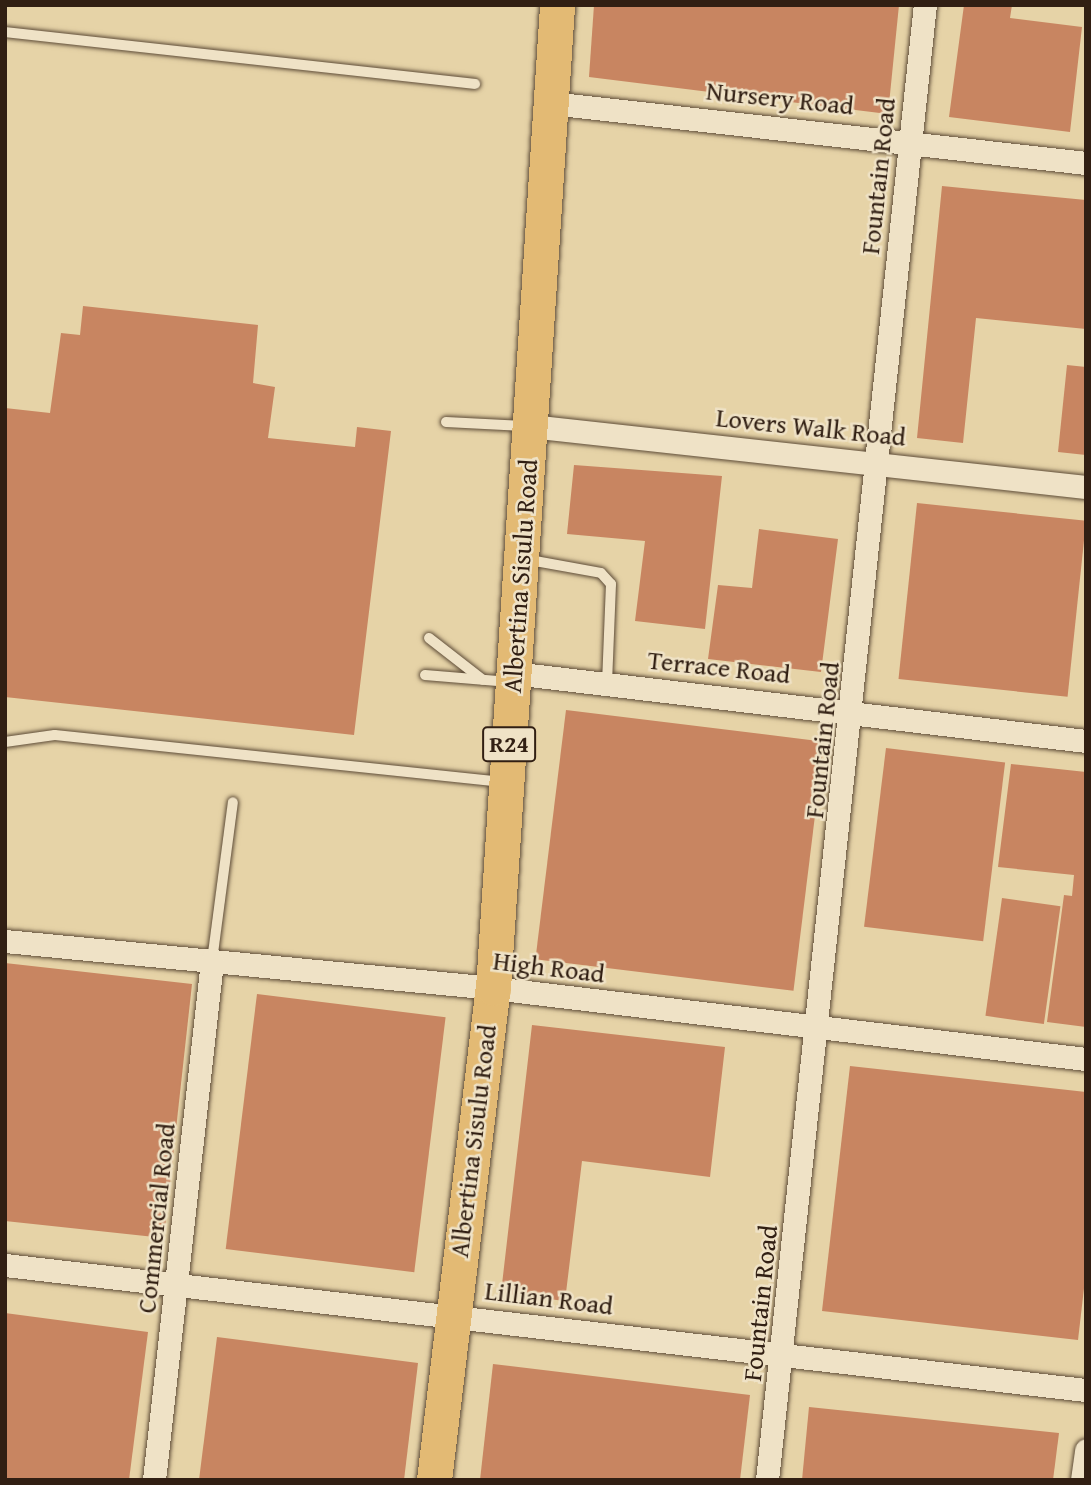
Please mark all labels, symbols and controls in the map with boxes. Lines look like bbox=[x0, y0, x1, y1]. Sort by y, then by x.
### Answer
street label: Nursery Road bbox=[705, 75, 855, 121]
street label: Fountain Road bbox=[854, 96, 902, 256]
street label: Lovers Walk Road bbox=[715, 402, 907, 452]
street label: Albertina Sisulu Road bbox=[496, 458, 544, 694]
street label: Terrace Road bbox=[646, 644, 792, 690]
street label: Fountain Road bbox=[798, 660, 846, 820]
road number: R24 bbox=[481, 724, 537, 764]
street label: High Road bbox=[491, 945, 607, 989]
street label: Albertina Sisulu Road bbox=[443, 1023, 503, 1259]
street label: Commercial Road bbox=[131, 1121, 181, 1315]
street label: Fountain Road bbox=[736, 1223, 784, 1383]
street label: Lillian Road bbox=[483, 1275, 615, 1321]

